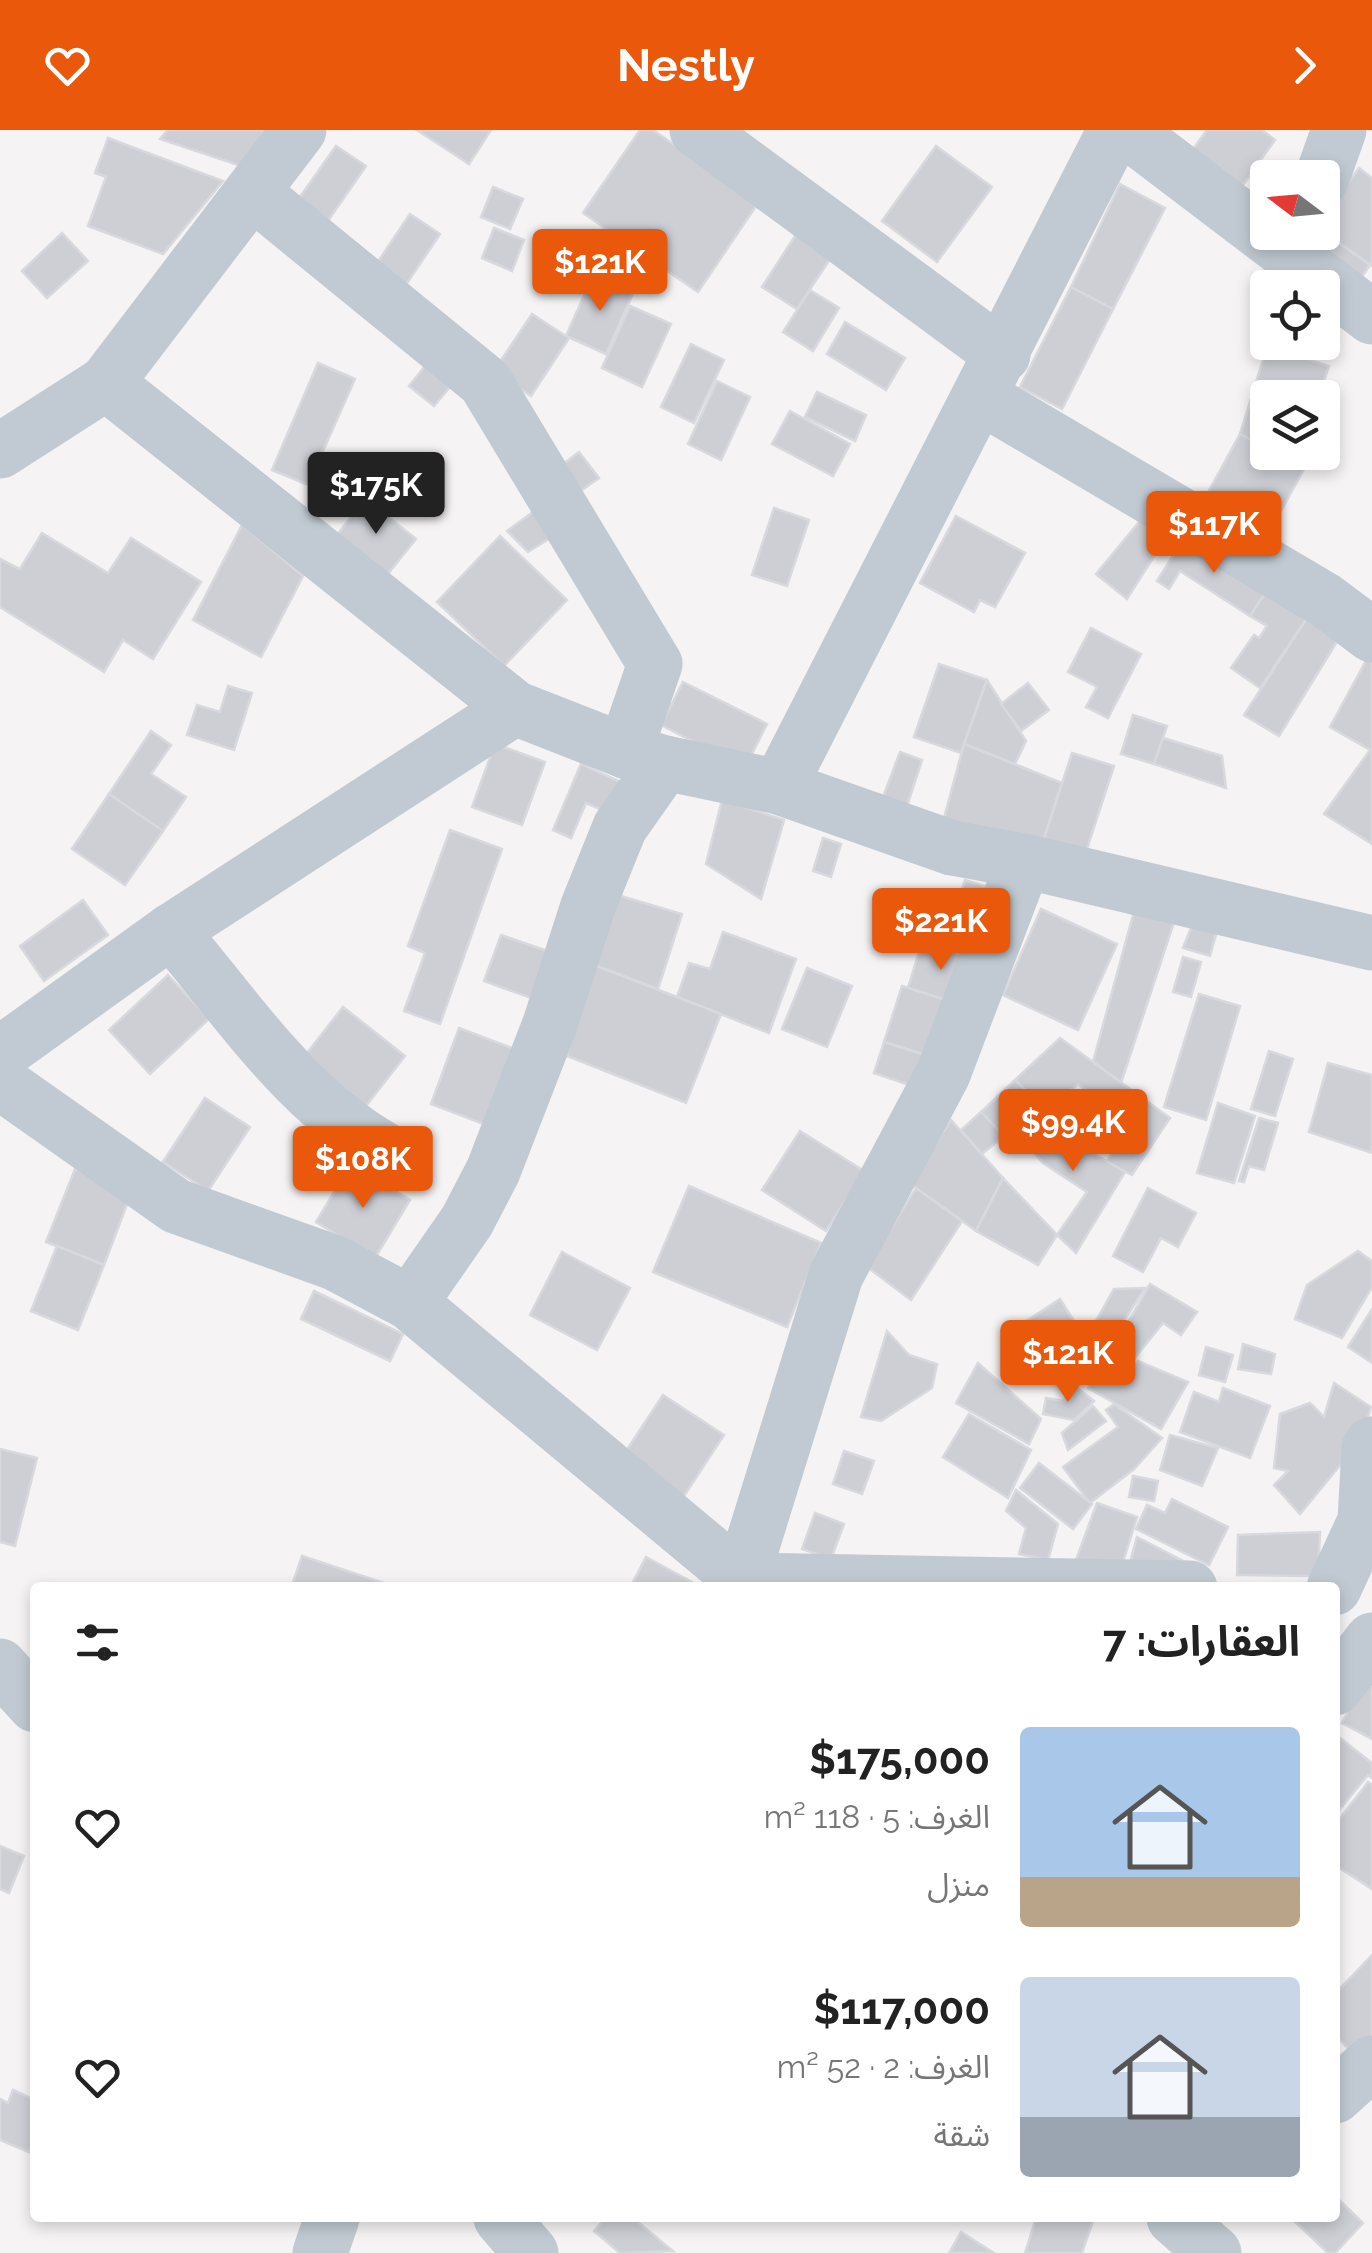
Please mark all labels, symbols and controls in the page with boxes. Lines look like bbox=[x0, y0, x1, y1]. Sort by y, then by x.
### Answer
icon: heart bbox=[40, 38, 95, 93]
icon: forward bbox=[1277, 38, 1332, 93]
text: Nestly bbox=[617, 39, 755, 92]
north arrow bbox=[1250, 160, 1340, 250]
map controls bbox=[1250, 160, 1340, 470]
pin: $121K bbox=[530, 229, 670, 314]
text: $121K bbox=[554, 243, 646, 280]
button: locate bbox=[1250, 270, 1340, 360]
button: layers bbox=[1250, 380, 1340, 470]
pin: $175K bbox=[306, 452, 446, 537]
text: $175K bbox=[330, 466, 422, 503]
pin: $117K bbox=[1144, 491, 1284, 576]
text: $117K bbox=[1168, 505, 1260, 542]
pin: $221K bbox=[871, 888, 1011, 973]
text: $221K bbox=[894, 902, 988, 939]
pin: $99.4K bbox=[992, 1089, 1154, 1174]
text: $99.4K bbox=[1021, 1103, 1125, 1140]
pin: $108K bbox=[293, 1126, 433, 1211]
text: $108K bbox=[315, 1140, 411, 1177]
pin: $121K bbox=[998, 1320, 1138, 1405]
text: $121K bbox=[1022, 1334, 1114, 1371]
icon: filters bbox=[70, 1615, 125, 1670]
text: العقارات: 7 bbox=[1103, 1617, 1300, 1666]
text: $175,000 bbox=[809, 1735, 990, 1784]
icon: home bbox=[1100, 1767, 1220, 1887]
text: الغرف: 5 · 118 m² bbox=[764, 1798, 990, 1835]
icon: heart bbox=[70, 1800, 125, 1855]
text: منزل bbox=[927, 1866, 990, 1903]
text: $117,000 bbox=[814, 1985, 990, 2034]
icon: home bbox=[1100, 2017, 1220, 2137]
text: الغرف: 2 · 52 m² bbox=[777, 2048, 990, 2085]
icon: heart bbox=[70, 2050, 125, 2105]
text: شقة bbox=[934, 2116, 990, 2153]

